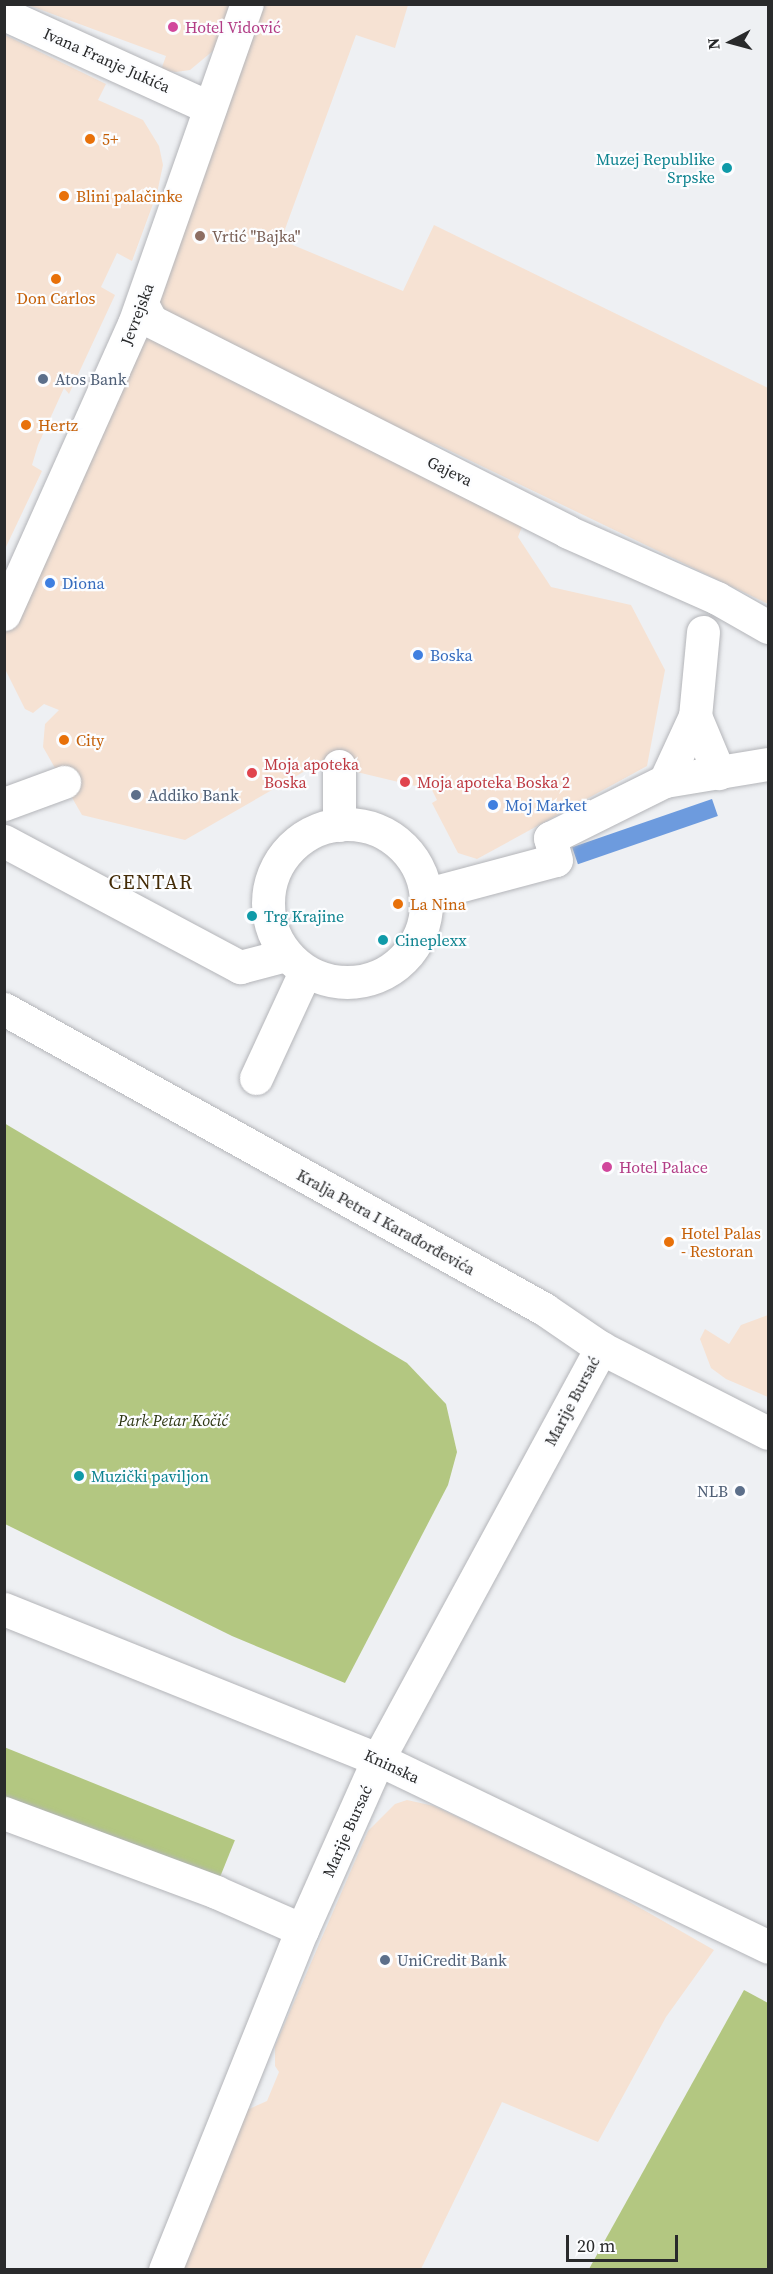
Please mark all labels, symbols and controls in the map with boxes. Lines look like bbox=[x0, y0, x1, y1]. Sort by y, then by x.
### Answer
north arrow bbox=[701, 12, 761, 72]
place label: Hotel Vidović bbox=[185, 17, 281, 37]
marker: Hotel Vidović bbox=[166, 20, 180, 34]
street label: Ivana Franje Jukića bbox=[41, 23, 173, 97]
text: N bbox=[702, 37, 725, 51]
place label: 5+ bbox=[102, 129, 118, 149]
marker: 5+ bbox=[83, 132, 97, 146]
place label: Muzej Republike Srpske bbox=[596, 149, 715, 187]
marker: Muzej Republike Srpske bbox=[720, 161, 734, 175]
place label: Blini palačinke bbox=[76, 186, 183, 206]
marker: Blini palačinke bbox=[57, 189, 71, 203]
place label: Vrtić "Bajka" bbox=[212, 226, 300, 246]
marker: Vrtić "Bajka" bbox=[193, 229, 207, 243]
marker: Don Carlos bbox=[49, 272, 63, 286]
street label: Jevrejska bbox=[116, 280, 158, 348]
place label: Don Carlos bbox=[17, 288, 95, 308]
place label: Atos Bank bbox=[55, 369, 127, 389]
marker: Atos Bank bbox=[36, 372, 50, 386]
place label: Hertz bbox=[38, 415, 78, 435]
marker: Hertz bbox=[19, 418, 33, 432]
street label: Gajeva bbox=[424, 452, 476, 490]
place label: Diona bbox=[62, 573, 105, 593]
marker: Diona bbox=[43, 576, 57, 590]
place label: Boska bbox=[430, 645, 473, 665]
marker: Boska bbox=[411, 648, 425, 662]
place label: City bbox=[76, 730, 104, 750]
marker: City bbox=[57, 733, 71, 747]
place label: Moja apoteka Boska bbox=[264, 754, 359, 792]
marker: Moja apoteka Boska bbox=[245, 766, 259, 780]
place label: Moja apoteka Boska 2 bbox=[417, 772, 570, 792]
marker: Moja apoteka Boska 2 bbox=[398, 775, 412, 789]
place label: Addiko Bank bbox=[148, 785, 239, 805]
marker: Addiko Bank bbox=[129, 788, 143, 802]
place label: Moj Market bbox=[505, 795, 587, 815]
marker: Moj Market bbox=[486, 798, 500, 812]
district label: CENTAR bbox=[108, 870, 194, 894]
place label: La Nina bbox=[410, 894, 466, 914]
marker: La Nina bbox=[391, 897, 405, 911]
place label: Trg Krajine bbox=[264, 906, 344, 926]
marker: Trg Krajine bbox=[245, 909, 259, 923]
place label: Cineplexx bbox=[395, 930, 467, 950]
marker: Cineplexx bbox=[376, 933, 390, 947]
place label: Hotel Palace bbox=[619, 1157, 708, 1177]
marker: Hotel Palace bbox=[600, 1160, 614, 1174]
street label: Kralja Petra I Karađorđevića bbox=[294, 1165, 478, 1279]
place label: Hotel Palas - Restoran bbox=[681, 1223, 761, 1261]
marker: Hotel Palas - Restoran bbox=[662, 1235, 676, 1249]
street label: Marije Bursać bbox=[540, 1353, 604, 1449]
park label: Park Petar Kočić bbox=[118, 1410, 228, 1430]
place label: Muzički paviljon bbox=[91, 1466, 209, 1486]
marker: Muzički paviljon bbox=[72, 1469, 86, 1483]
place label: NLB bbox=[697, 1481, 728, 1501]
marker: NLB bbox=[733, 1484, 747, 1498]
street label: Kninska bbox=[361, 1745, 423, 1787]
street label: Marije Bursać bbox=[318, 1782, 376, 1880]
place label: UniCredit Bank bbox=[397, 1950, 507, 1970]
marker: UniCredit Bank bbox=[378, 1953, 392, 1967]
scale bar bbox=[569, 2223, 682, 2261]
text: 20 m bbox=[577, 2233, 615, 2258]

